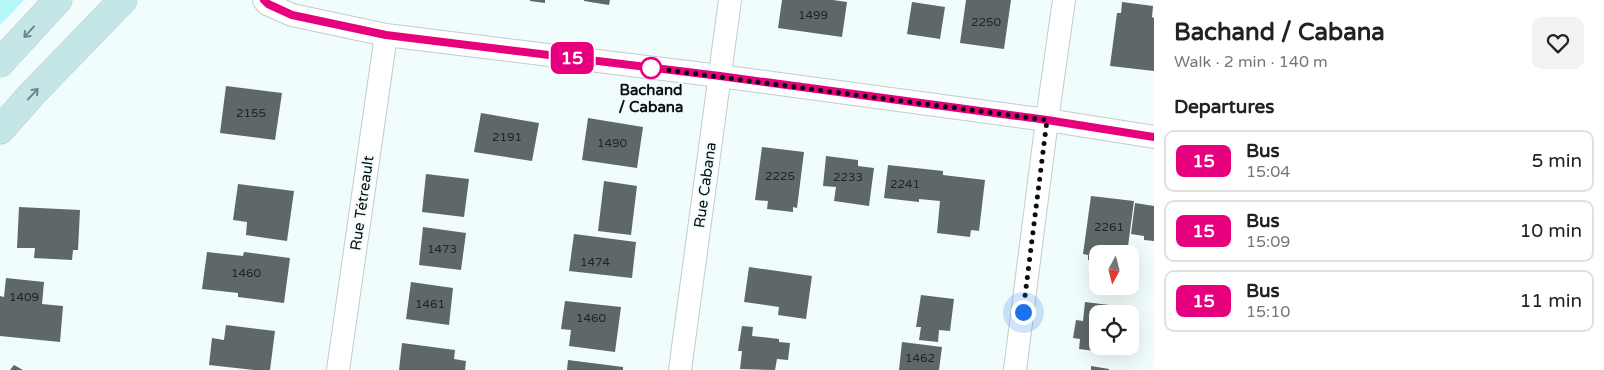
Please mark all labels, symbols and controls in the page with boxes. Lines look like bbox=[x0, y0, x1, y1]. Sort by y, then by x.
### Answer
house number: 1499 bbox=[798, 8, 828, 22]
house number: 2250 bbox=[971, 15, 1002, 29]
button: heart bbox=[1532, 17, 1584, 69]
text: Bachand / Cabana bbox=[1174, 18, 1385, 47]
one-way arrow bbox=[23, 25, 35, 38]
line badge: 15 bbox=[550, 42, 594, 74]
text: 15 bbox=[561, 47, 583, 69]
text: Walk · 2 min · 140 m bbox=[1174, 52, 1328, 72]
marker: Bachand / Cabana bbox=[640, 57, 662, 79]
place label: Bachand / Cabana bbox=[619, 81, 683, 116]
one-way arrow bbox=[26, 88, 38, 101]
text: Departures bbox=[1174, 96, 1274, 118]
house number: 2155 bbox=[236, 106, 266, 120]
house number: 2191 bbox=[492, 130, 522, 144]
house number: 1490 bbox=[597, 136, 628, 150]
text: Bus bbox=[1246, 140, 1280, 162]
street label: Rue Cabana bbox=[690, 141, 720, 229]
text: 15 bbox=[1192, 150, 1215, 172]
text: 5 min bbox=[1531, 150, 1582, 172]
street label: Rue Tétreault bbox=[346, 154, 378, 252]
text: 15:04 bbox=[1246, 162, 1290, 182]
house number: 2225 bbox=[765, 169, 795, 183]
house number: 2233 bbox=[833, 170, 863, 184]
house number: 2241 bbox=[890, 177, 920, 191]
text: Bus bbox=[1246, 210, 1280, 232]
house number: 2261 bbox=[1094, 220, 1124, 234]
text: 15 bbox=[1192, 220, 1215, 242]
text: 10 min bbox=[1519, 220, 1582, 242]
text: 15:09 bbox=[1246, 232, 1290, 252]
house number: 1473 bbox=[427, 242, 457, 256]
north arrow bbox=[1089, 245, 1139, 295]
map controls bbox=[1089, 245, 1139, 355]
house number: 1474 bbox=[580, 255, 611, 269]
house number: 1460 bbox=[231, 266, 262, 280]
text: Bus bbox=[1246, 280, 1280, 302]
house number: 1409 bbox=[9, 290, 39, 304]
text: 15 bbox=[1192, 290, 1215, 312]
text: 11 min bbox=[1519, 290, 1582, 312]
house number: 1461 bbox=[415, 297, 445, 311]
your location bbox=[1011, 300, 1036, 325]
text: 15:10 bbox=[1246, 302, 1290, 322]
button: locate bbox=[1089, 305, 1139, 355]
house number: 1460 bbox=[576, 311, 607, 325]
house number: 1462 bbox=[905, 351, 935, 365]

